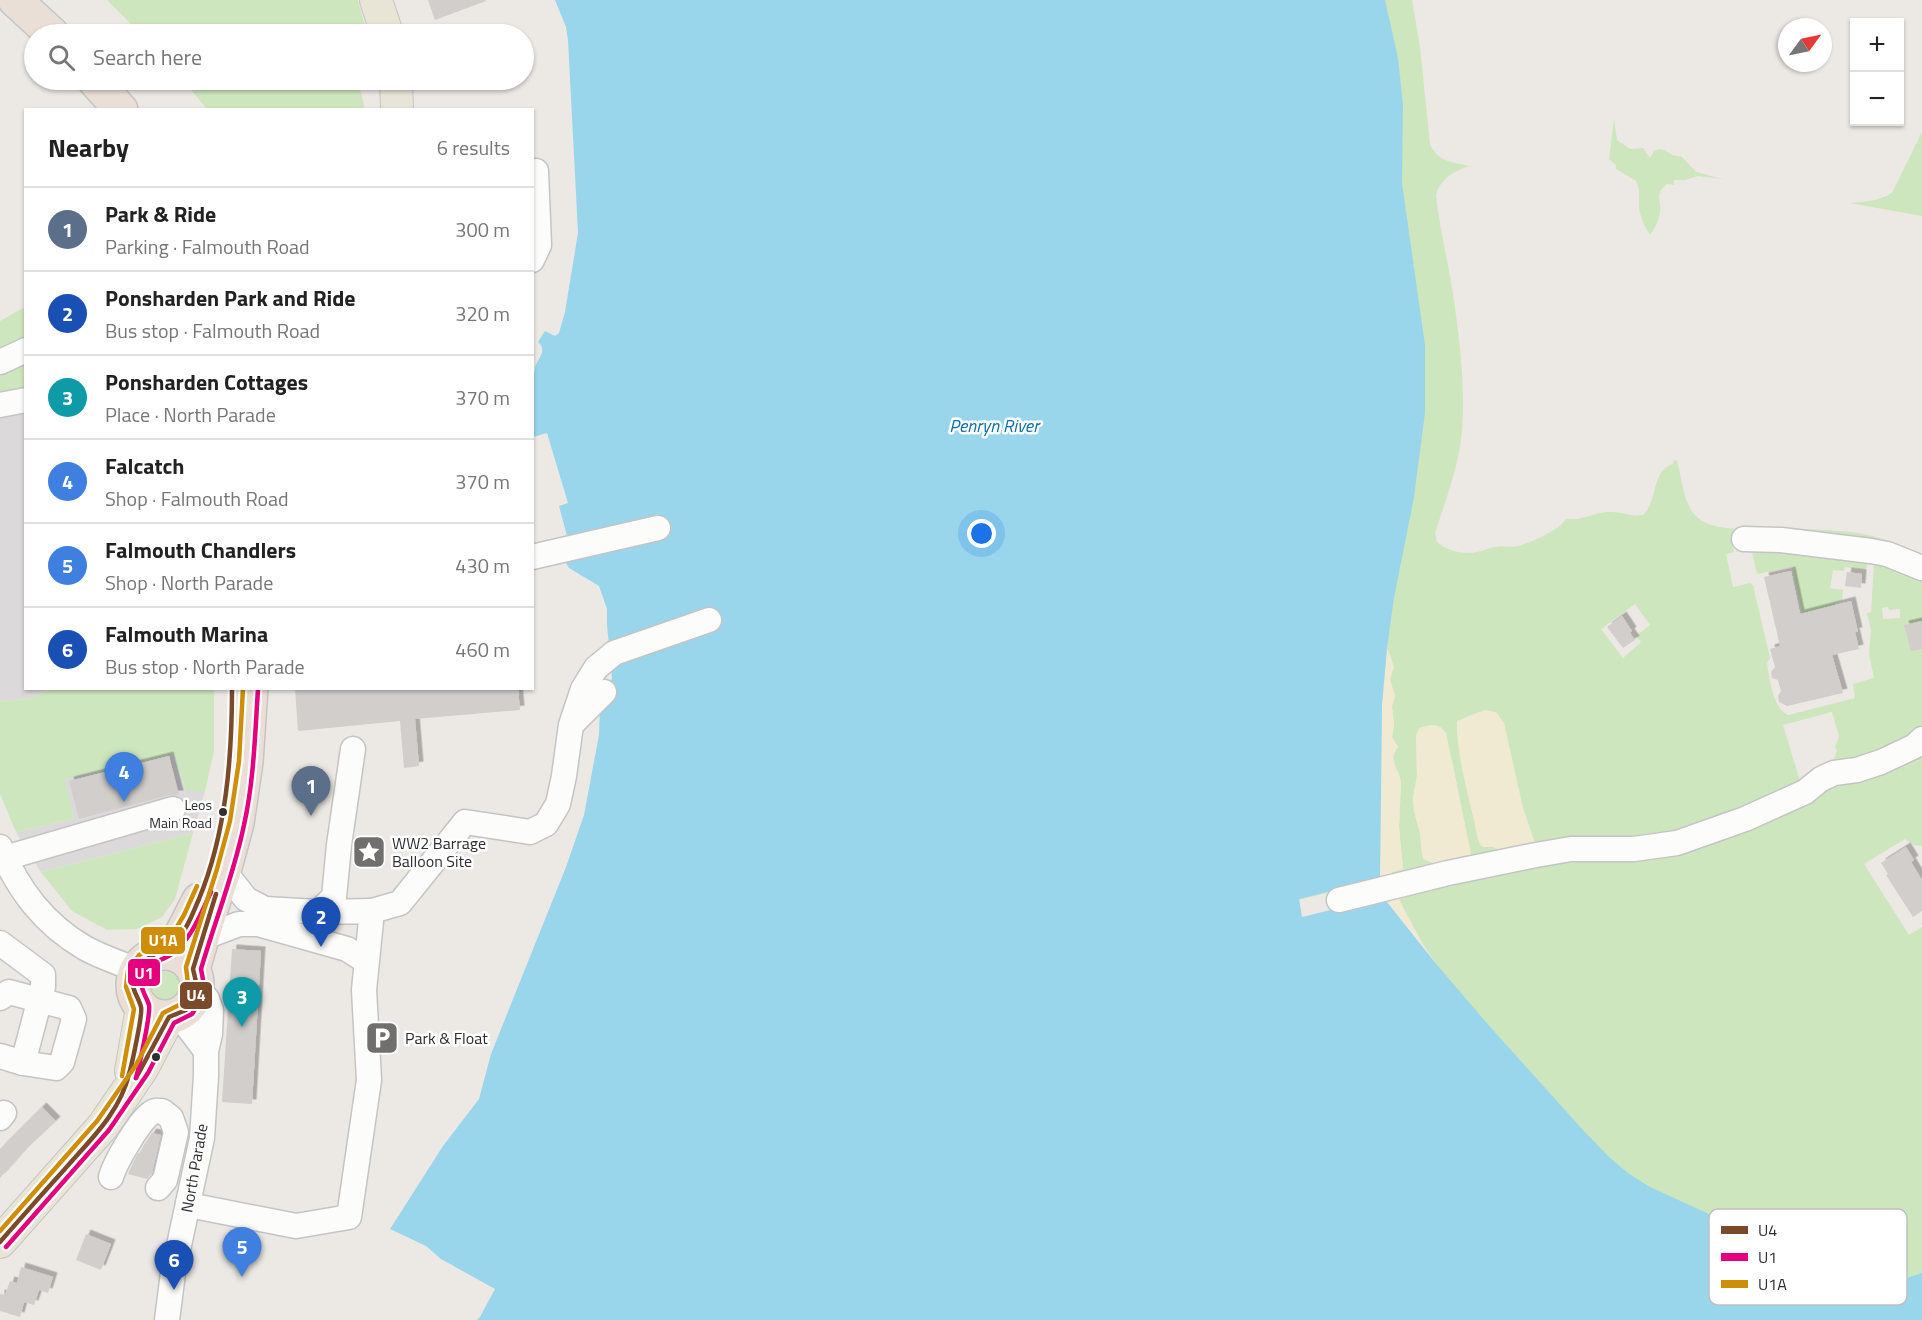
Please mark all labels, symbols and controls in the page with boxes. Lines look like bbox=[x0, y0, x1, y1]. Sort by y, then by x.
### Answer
north arrow bbox=[1778, 18, 1832, 72]
map controls bbox=[1850, 18, 1904, 126]
button: + bbox=[1850, 18, 1904, 72]
search box bbox=[24, 24, 534, 90]
text: Search here bbox=[93, 40, 202, 74]
icon: search bbox=[45, 41, 78, 74]
button: − bbox=[1850, 72, 1904, 126]
text: Nearby bbox=[48, 128, 129, 167]
text: 6 results bbox=[437, 132, 510, 163]
text: Park & Ride bbox=[105, 197, 216, 231]
text: 1 bbox=[62, 214, 73, 245]
text: 300 m bbox=[455, 214, 510, 245]
text: Parking · Falmouth Road bbox=[105, 231, 310, 262]
text: Ponsharden Park and Ride bbox=[105, 281, 356, 315]
text: 2 bbox=[62, 298, 73, 329]
text: 320 m bbox=[455, 298, 510, 329]
text: Bus stop · Falmouth Road bbox=[105, 315, 320, 346]
text: Ponsharden Cottages bbox=[105, 365, 308, 399]
text: 3 bbox=[62, 382, 73, 413]
text: 370 m bbox=[455, 382, 510, 413]
text: Place · North Parade bbox=[105, 399, 276, 430]
water label: Penryn River bbox=[949, 412, 1041, 439]
text: Falcatch bbox=[105, 449, 185, 483]
text: 4 bbox=[62, 466, 73, 497]
text: 370 m bbox=[455, 466, 510, 497]
text: Shop · Falmouth Road bbox=[105, 483, 289, 514]
your location bbox=[967, 519, 996, 548]
text: Falmouth Chandlers bbox=[105, 533, 296, 567]
text: 5 bbox=[62, 550, 73, 581]
text: 430 m bbox=[455, 550, 510, 581]
text: Shop · North Parade bbox=[105, 567, 273, 598]
text: Falmouth Marina bbox=[105, 617, 268, 651]
text: 6 bbox=[62, 634, 73, 665]
text: 460 m bbox=[455, 634, 510, 665]
text: Bus stop · North Parade bbox=[105, 651, 305, 682]
pin: 4 bbox=[104, 752, 144, 802]
pin: 1 bbox=[292, 766, 330, 816]
place label: Leos Main Road bbox=[149, 794, 212, 833]
marker: Leos Main Road bbox=[217, 806, 229, 818]
place label: WW2 Barrage Balloon Site bbox=[392, 831, 486, 873]
place icon: WW2 Barrage Balloon Site bbox=[351, 834, 387, 870]
pin: 2 bbox=[302, 898, 340, 947]
line badge: U1A bbox=[140, 926, 186, 955]
text: U1A bbox=[148, 928, 178, 952]
line badge: U1 bbox=[127, 958, 161, 987]
text: U1 bbox=[134, 961, 154, 985]
pin: 3 bbox=[222, 978, 262, 1027]
line badge: U4 bbox=[179, 981, 213, 1010]
text: U4 bbox=[186, 983, 206, 1007]
parking icon: Park & Float bbox=[364, 1020, 400, 1056]
place label: Park & Float bbox=[405, 1026, 488, 1050]
unlabelled marker bbox=[150, 1051, 162, 1063]
street label: North Parade bbox=[174, 1122, 214, 1214]
legend bbox=[1709, 1209, 1907, 1305]
text: U4 bbox=[1758, 1218, 1777, 1242]
pin: 5 bbox=[222, 1228, 262, 1277]
pin: 6 bbox=[154, 1240, 194, 1290]
text: U1 bbox=[1758, 1245, 1777, 1269]
text: U1A bbox=[1758, 1272, 1787, 1296]

